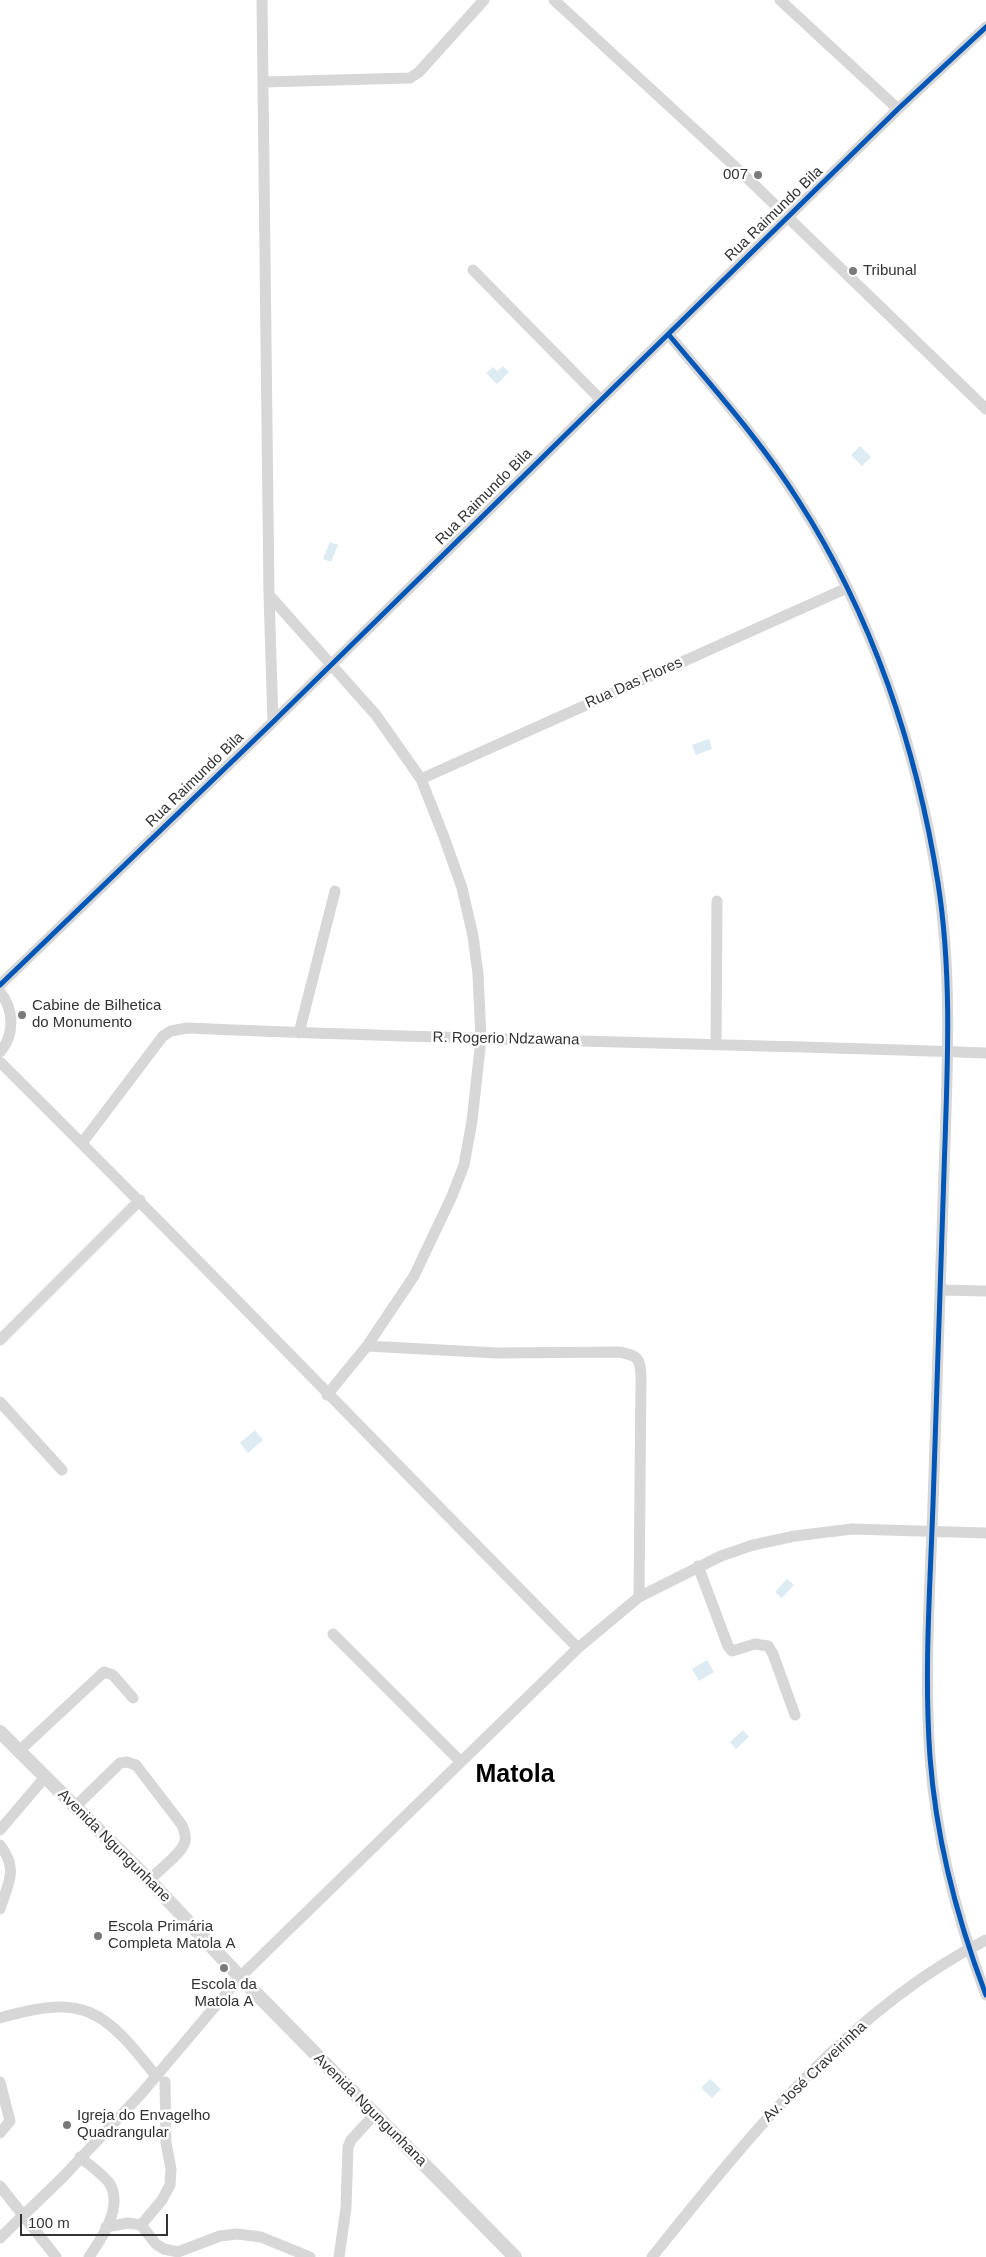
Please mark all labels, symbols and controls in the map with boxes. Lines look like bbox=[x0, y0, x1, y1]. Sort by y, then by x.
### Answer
street label: Rua Raimundo Bila bbox=[721, 163, 827, 265]
place label: 007 bbox=[723, 166, 748, 184]
marker: 007 bbox=[752, 169, 764, 181]
place label: Tribunal bbox=[863, 262, 917, 280]
marker: Tribunal bbox=[847, 265, 859, 277]
street label: Rua Raimundo Bila bbox=[432, 445, 536, 549]
street label: Rua Das Flores bbox=[583, 654, 685, 712]
street label: Rua Raimundo Bila bbox=[142, 729, 248, 831]
place label: Cabine de Bilhetica do Monumento bbox=[32, 997, 161, 1032]
marker: Cabine de Bilhetica do Monumento bbox=[16, 1009, 28, 1021]
street label: R. Rogerio Ndzawana bbox=[432, 1029, 580, 1049]
district label: Matola bbox=[475, 1760, 555, 1790]
street label: Avenida Ngungunhane bbox=[54, 1786, 174, 1906]
place label: Escola Primária Completa Matola A bbox=[108, 1918, 236, 1953]
marker: Escola Primária Completa Matola A bbox=[92, 1930, 104, 1942]
marker: Escola da Matola A bbox=[218, 1962, 230, 1974]
place label: Escola da Matola A bbox=[191, 1976, 257, 2011]
street label: Av. José Craveirinha bbox=[759, 2018, 871, 2126]
street label: Avenida Ngungunhana bbox=[310, 2050, 430, 2170]
place label: Igreja do Envagelho Quadrangular bbox=[77, 2107, 210, 2142]
marker: Igreja do Envagelho Quadrangular bbox=[61, 2119, 73, 2131]
scale bar bbox=[22, 2204, 170, 2236]
text: 100 m bbox=[28, 2214, 70, 2231]

